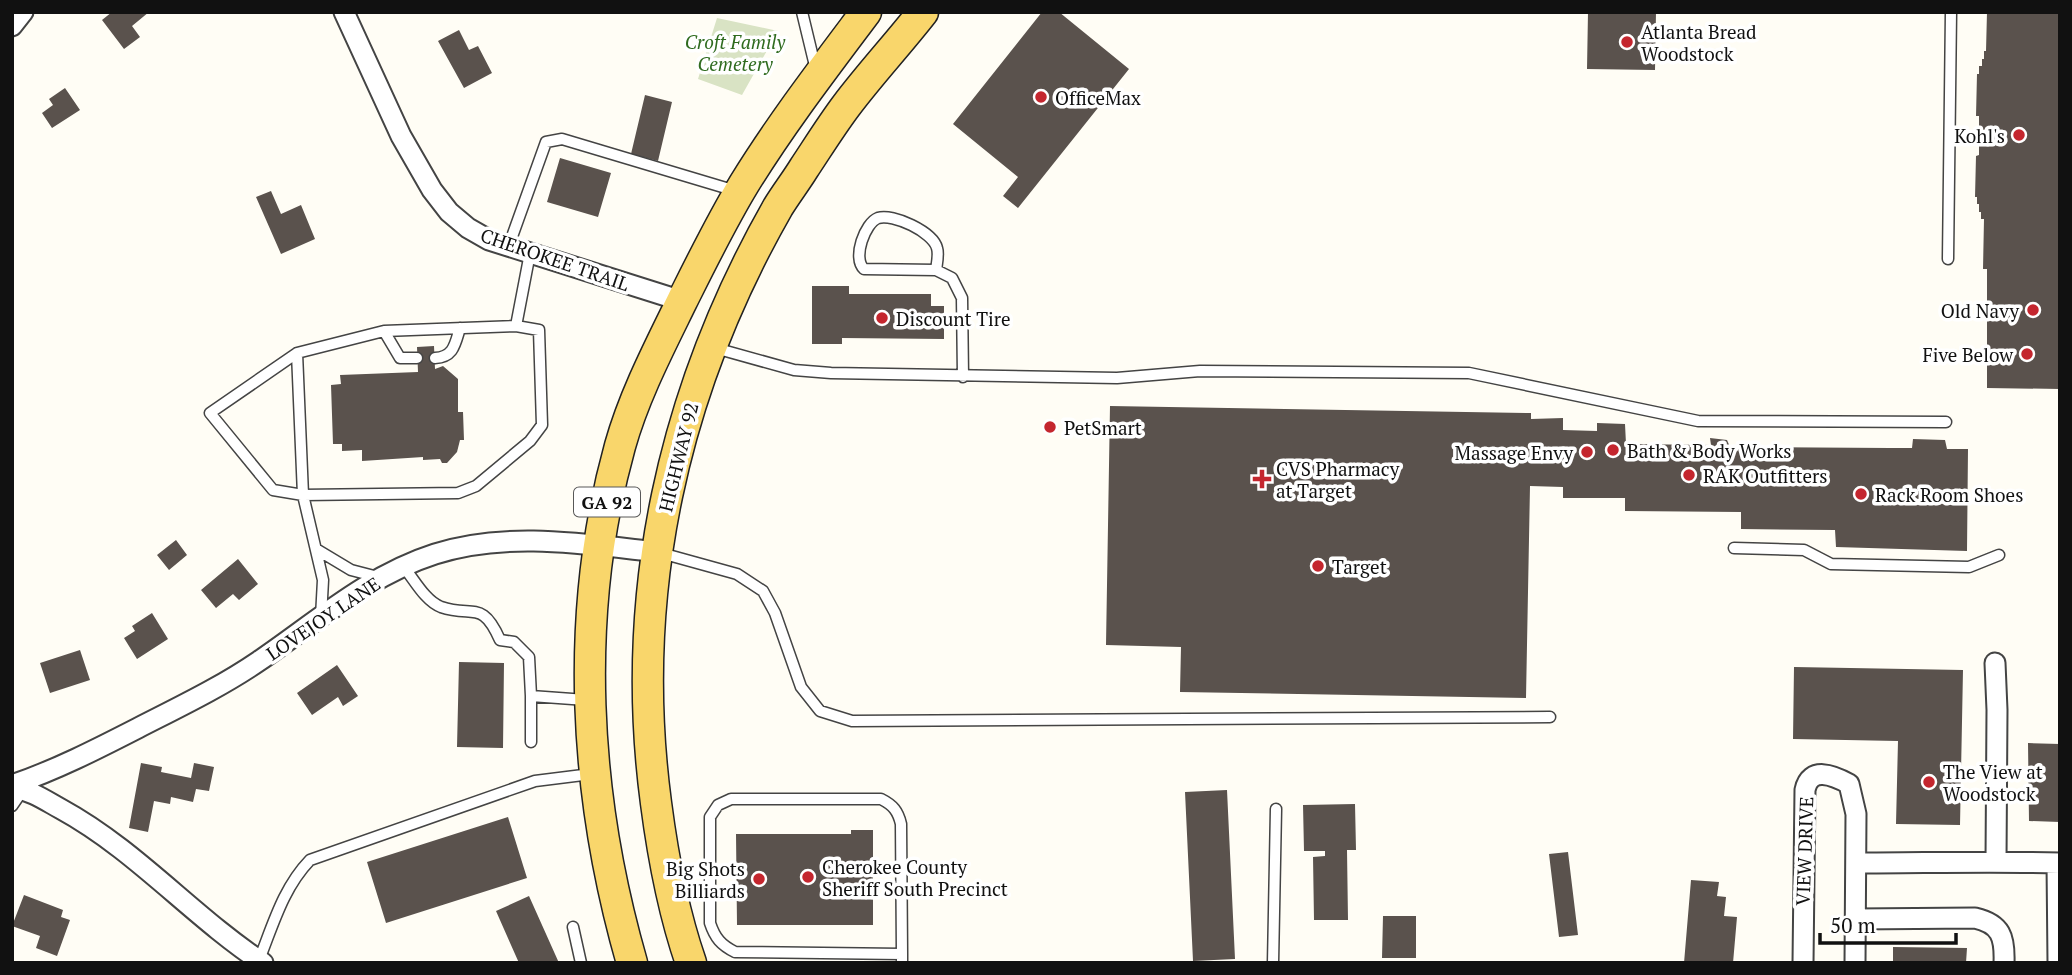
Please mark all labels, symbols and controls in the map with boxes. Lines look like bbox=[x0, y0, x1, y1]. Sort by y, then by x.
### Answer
place label: Atlanta Bread Woodstock bbox=[1641, 19, 1757, 66]
park label: Croft Family Cemetery bbox=[685, 29, 787, 76]
marker: Atlanta Bread Woodstock bbox=[1619, 34, 1635, 50]
place label: OfficeMax bbox=[1055, 85, 1141, 110]
marker: OfficeMax bbox=[1033, 89, 1049, 105]
place label: Kohl's bbox=[1954, 123, 2005, 148]
marker: Kohl's bbox=[2011, 127, 2027, 143]
street label: CHEROKEE TRAIL bbox=[477, 222, 633, 296]
place label: Old Navy bbox=[1941, 298, 2019, 323]
marker: Old Navy bbox=[2025, 302, 2041, 318]
place label: Discount Tire bbox=[896, 306, 1011, 331]
marker: Discount Tire bbox=[874, 310, 890, 326]
place label: Five Below bbox=[1922, 342, 2014, 367]
marker: Five Below bbox=[2019, 346, 2035, 362]
street label: HIGHWAY 92 bbox=[652, 400, 704, 514]
place label: PetSmart bbox=[1064, 415, 1142, 440]
marker: PetSmart bbox=[1042, 419, 1058, 435]
place label: Bath & Body Works bbox=[1627, 438, 1792, 463]
place label: Massage Envy bbox=[1455, 440, 1573, 465]
marker: Bath & Body Works bbox=[1605, 442, 1621, 458]
marker: Massage Envy bbox=[1579, 444, 1595, 460]
place label: CVS Pharmacy at Target bbox=[1276, 456, 1400, 503]
place label: RAK Outfitters bbox=[1703, 463, 1828, 488]
marker: RAK Outfitters bbox=[1681, 467, 1697, 483]
marker: CVS Pharmacy at Target bbox=[1254, 471, 1270, 487]
place label: Rack Room Shoes bbox=[1875, 482, 2023, 507]
marker: Rack Room Shoes bbox=[1853, 486, 1869, 502]
road number: GA 92 bbox=[574, 488, 640, 516]
place label: Target bbox=[1332, 554, 1387, 579]
marker: Target bbox=[1310, 558, 1326, 574]
street label: LOVEJOY LANE bbox=[261, 571, 385, 665]
place label: The View at Woodstock bbox=[1943, 759, 2043, 806]
marker: The View at Woodstock bbox=[1921, 774, 1937, 790]
street label: VIEW DRIVE bbox=[1790, 796, 1818, 906]
place label: Cherokee County Sheriff South Precinct bbox=[822, 854, 1008, 901]
place label: Big Shots Billiards bbox=[666, 856, 745, 903]
marker: Cherokee County Sheriff South Precinct bbox=[800, 869, 816, 885]
marker: Big Shots Billiards bbox=[751, 871, 767, 887]
scale bar bbox=[1820, 902, 1956, 946]
text: 50 m bbox=[1830, 911, 1876, 939]

